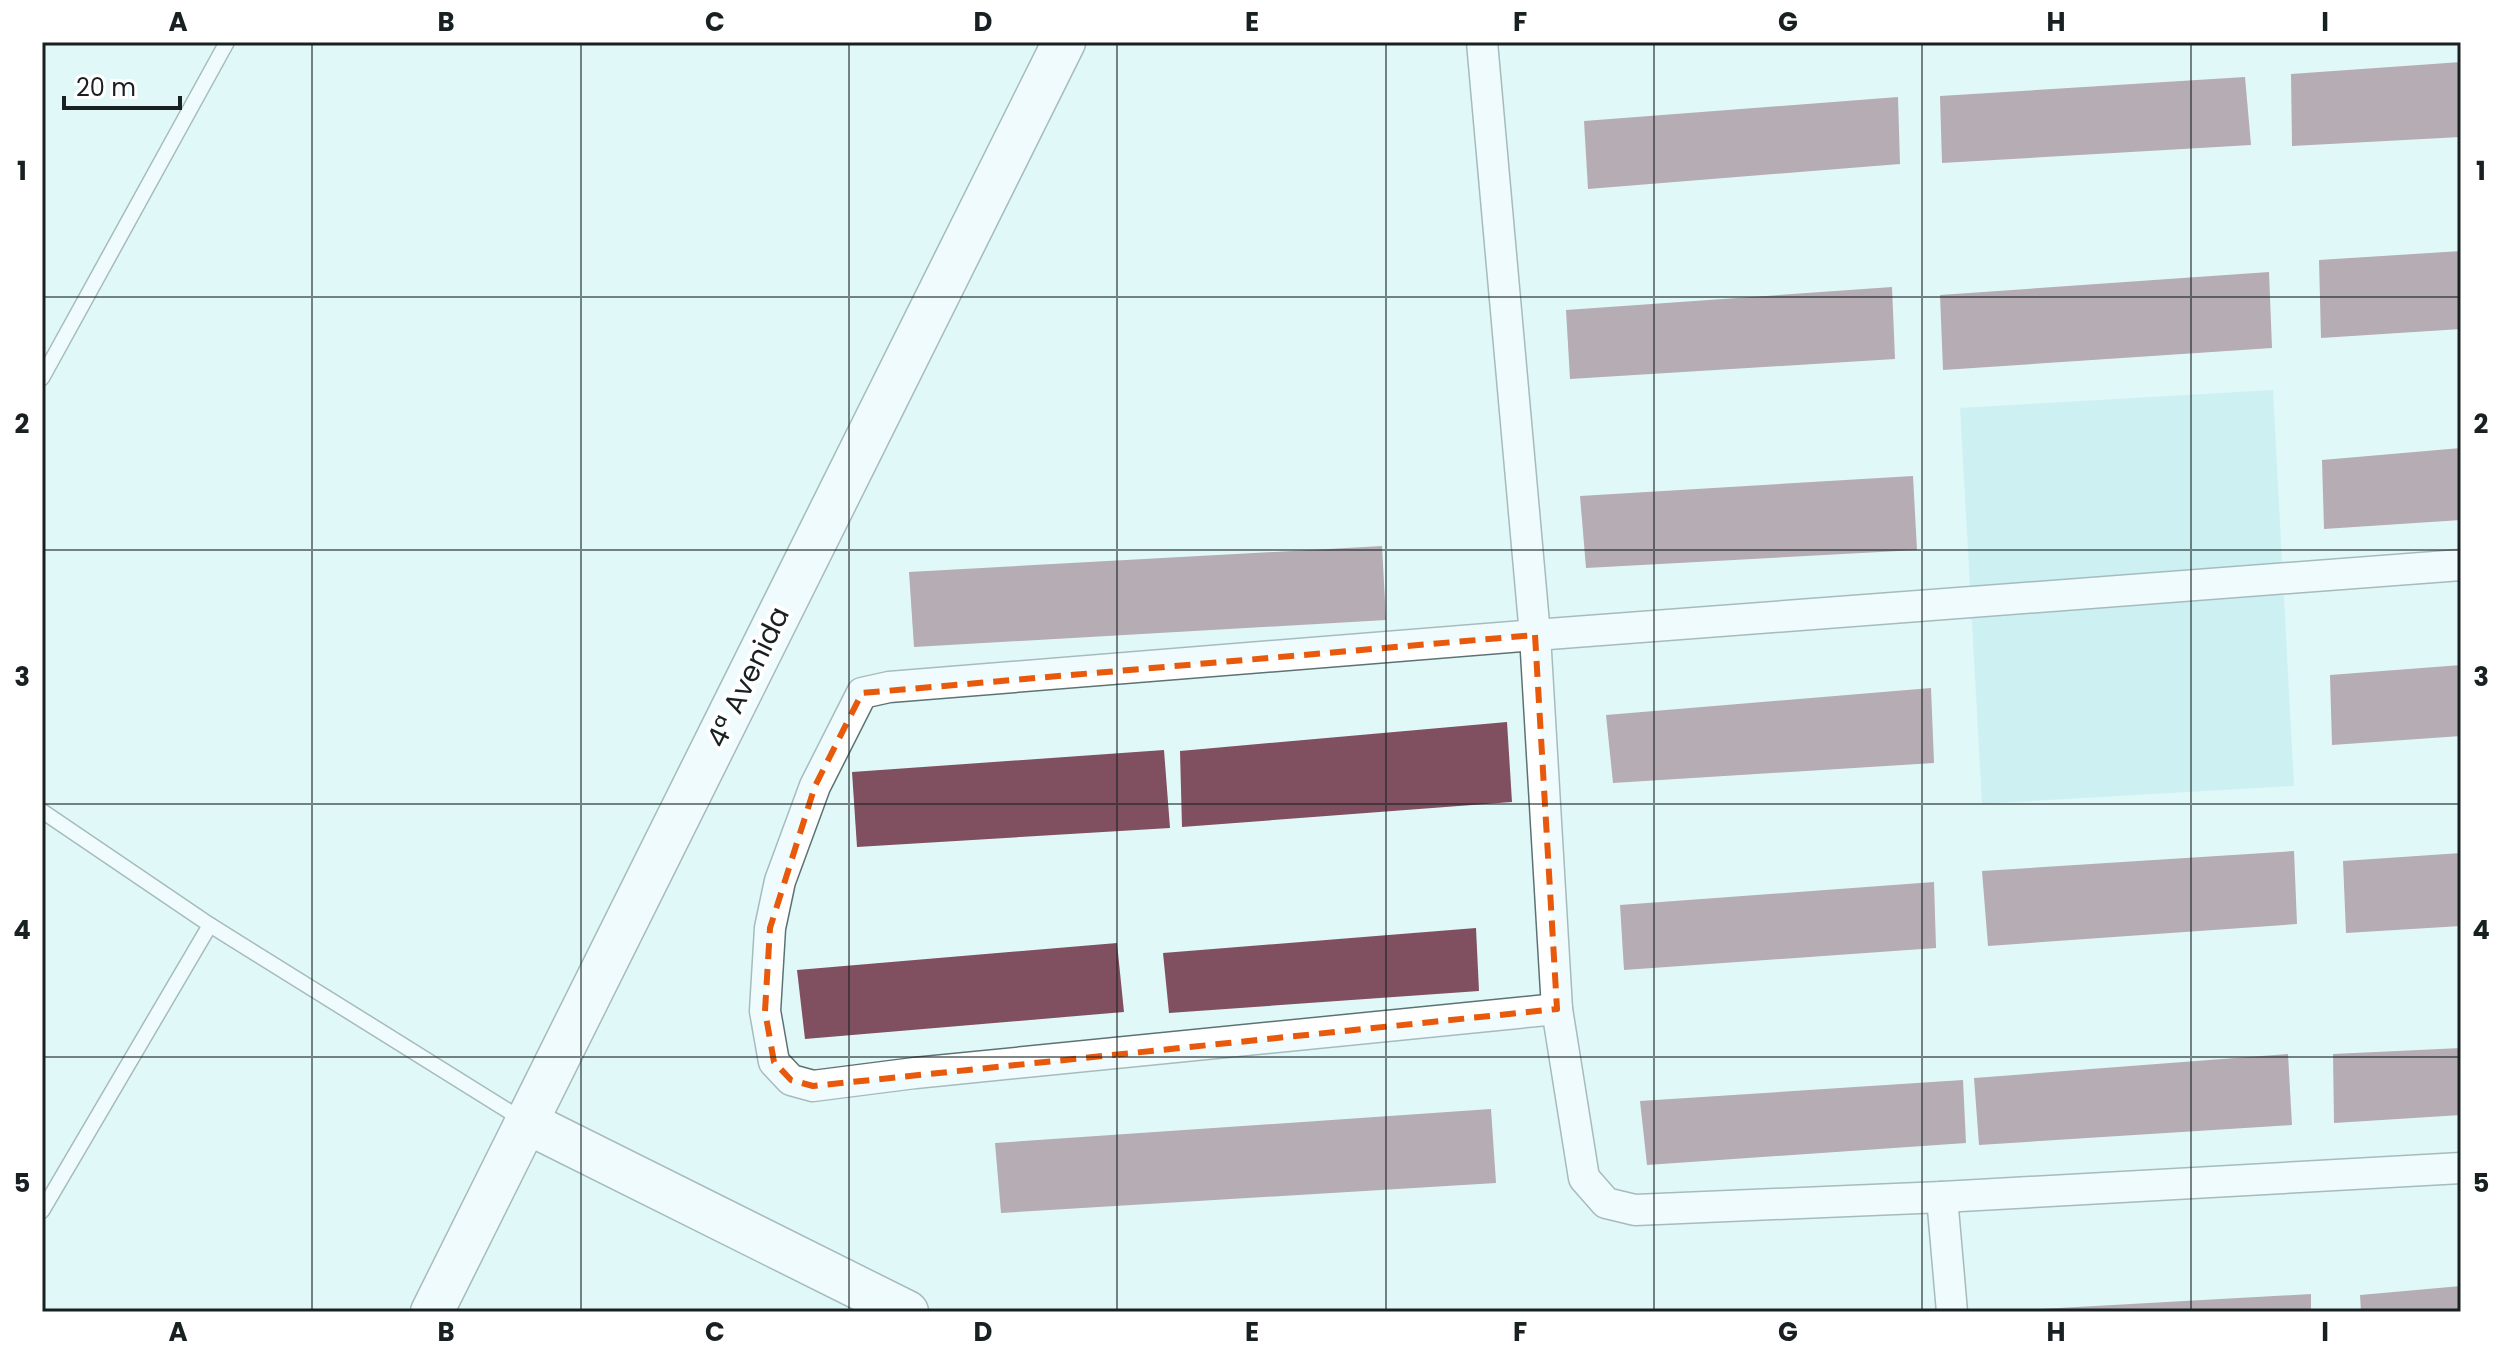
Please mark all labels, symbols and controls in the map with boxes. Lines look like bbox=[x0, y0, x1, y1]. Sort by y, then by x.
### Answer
text: A bbox=[168, 4, 188, 40]
text: B bbox=[437, 4, 455, 40]
text: C bbox=[705, 4, 725, 40]
text: D bbox=[974, 4, 993, 40]
text: E bbox=[1245, 4, 1259, 40]
text: F bbox=[1513, 4, 1527, 40]
text: G bbox=[1778, 4, 1798, 40]
text: H bbox=[2046, 4, 2066, 40]
text: I bbox=[2321, 4, 2329, 40]
scale bar bbox=[64, 60, 180, 110]
text: 20 m bbox=[76, 71, 136, 104]
text: 1 bbox=[17, 153, 27, 189]
text: 1 bbox=[2476, 153, 2486, 189]
text: 2 bbox=[15, 406, 30, 442]
text: 2 bbox=[2474, 406, 2489, 442]
street label: 4ª Avenida bbox=[697, 600, 799, 754]
text: 3 bbox=[14, 659, 30, 695]
text: 3 bbox=[2473, 659, 2489, 695]
text: 4 bbox=[13, 912, 31, 948]
text: 4 bbox=[2472, 912, 2490, 948]
text: 5 bbox=[14, 1165, 30, 1201]
text: 5 bbox=[2473, 1165, 2489, 1201]
text: A bbox=[168, 1314, 188, 1350]
text: B bbox=[437, 1314, 455, 1350]
text: C bbox=[705, 1314, 725, 1350]
text: D bbox=[974, 1314, 993, 1350]
text: E bbox=[1245, 1314, 1259, 1350]
text: F bbox=[1513, 1314, 1527, 1350]
text: G bbox=[1778, 1314, 1798, 1350]
text: H bbox=[2046, 1314, 2066, 1350]
text: I bbox=[2321, 1314, 2329, 1350]

